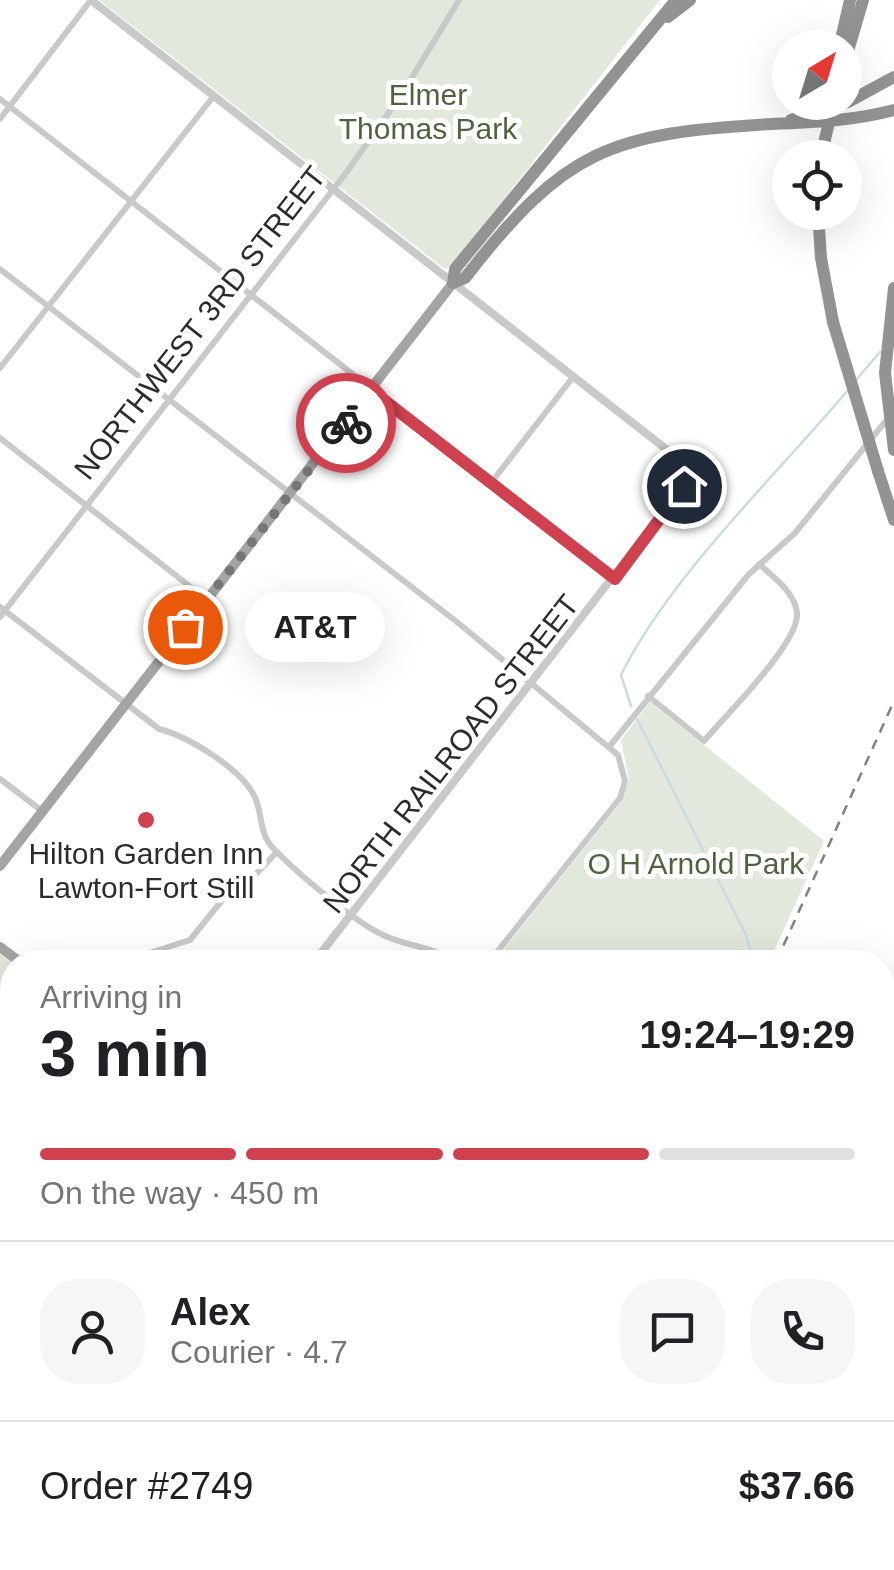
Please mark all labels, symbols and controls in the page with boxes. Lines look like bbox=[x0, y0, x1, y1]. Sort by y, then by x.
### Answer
north arrow bbox=[772, 30, 862, 120]
map controls bbox=[772, 30, 862, 230]
park label: Elmer Thomas Park bbox=[339, 78, 518, 145]
button: locate bbox=[772, 140, 862, 230]
street label: NORTHWEST 3RD STREET bbox=[67, 160, 332, 485]
courier bbox=[296, 373, 396, 473]
icon: bike bbox=[319, 396, 374, 451]
pin bbox=[642, 444, 727, 529]
icon: home bbox=[657, 459, 712, 514]
pin bbox=[143, 585, 228, 670]
street label: NORTH RAILROAD STREET bbox=[316, 588, 585, 919]
callout: AT&T bbox=[245, 592, 385, 662]
icon: bag bbox=[158, 600, 213, 655]
text: AT&T bbox=[274, 609, 356, 645]
marker: Hilton Garden Inn Lawton-Fort Still bbox=[135, 809, 157, 831]
place label: Hilton Garden Inn Lawton-Fort Still bbox=[28, 837, 264, 904]
park label: O H Arnold Park bbox=[588, 847, 805, 880]
text: Arriving in bbox=[40, 979, 182, 1015]
text: 19:24–19:29 bbox=[639, 1014, 855, 1056]
text: 3 min bbox=[40, 1017, 210, 1090]
text: On the way · 450 m bbox=[40, 1175, 319, 1211]
button: person bbox=[40, 1279, 145, 1384]
button: chat bbox=[620, 1279, 725, 1384]
button: phone bbox=[750, 1279, 855, 1384]
text: Alex bbox=[170, 1291, 250, 1333]
text: Courier · 4.7 bbox=[170, 1334, 348, 1370]
text: Order #2749 bbox=[40, 1465, 253, 1507]
text: $37.66 bbox=[739, 1465, 855, 1507]

